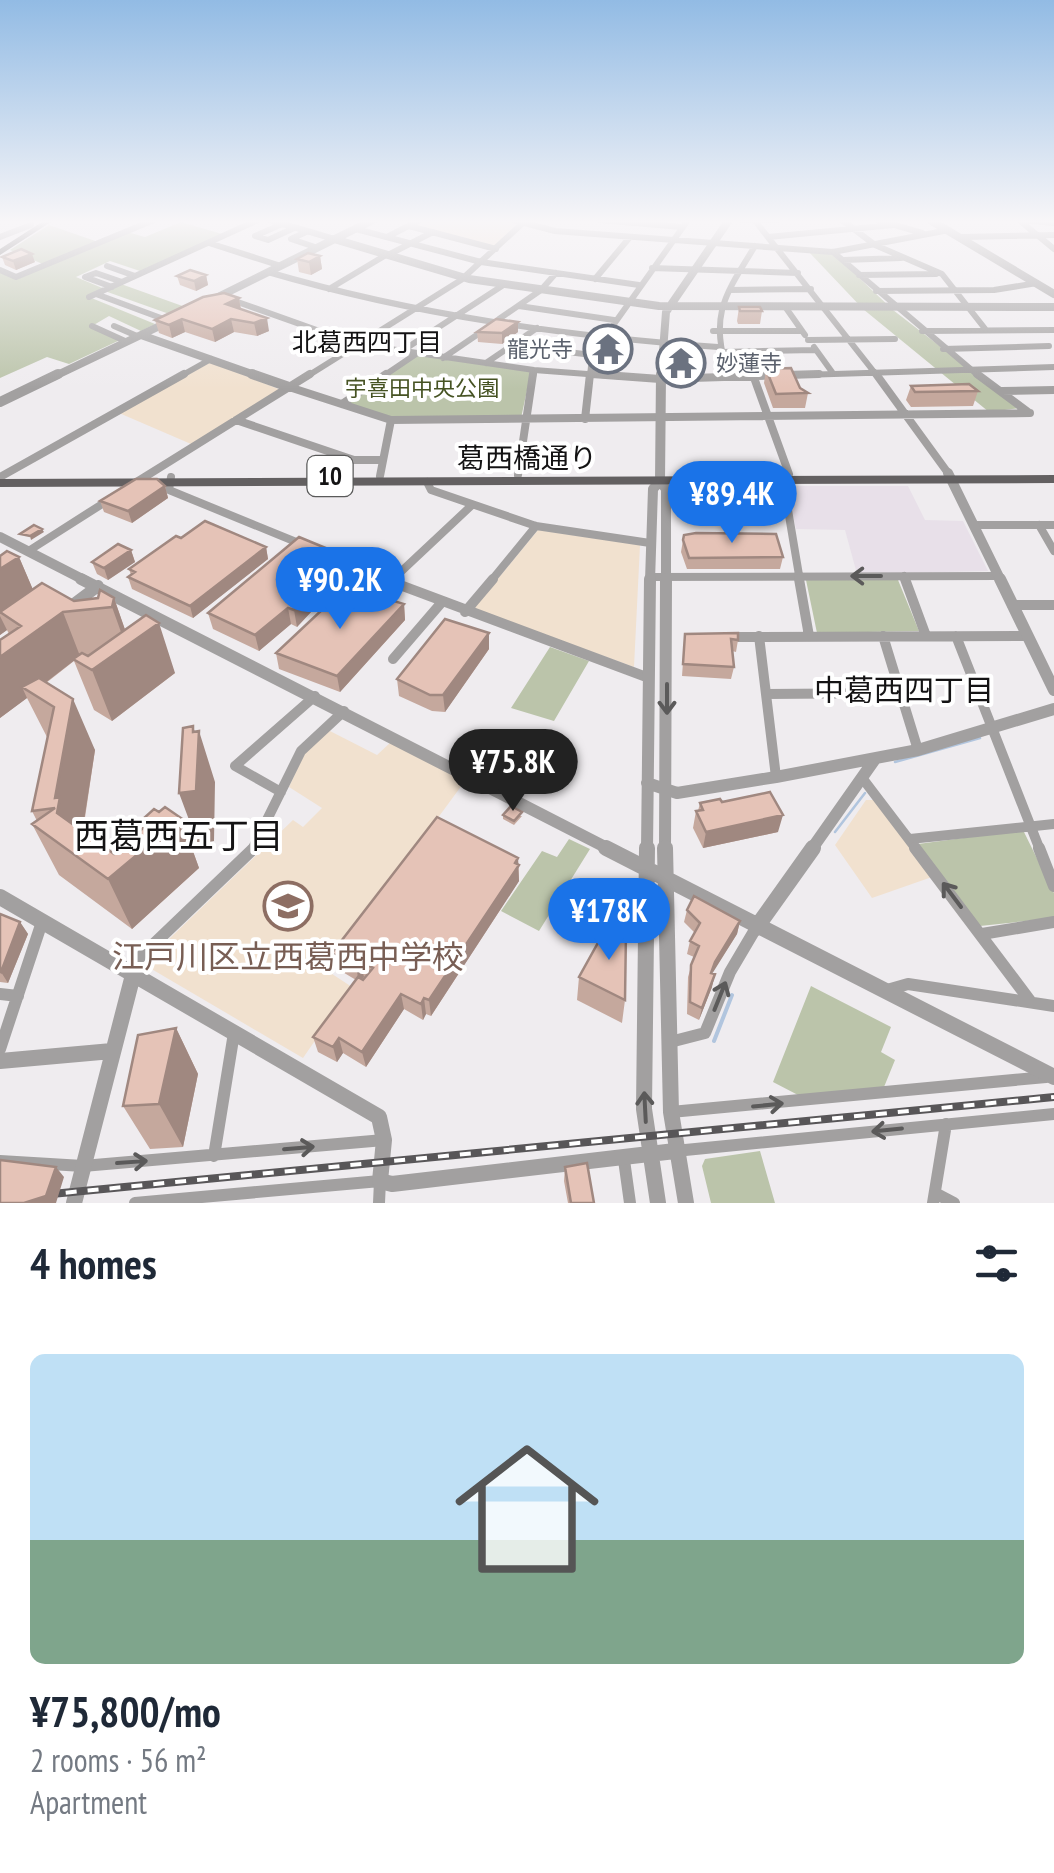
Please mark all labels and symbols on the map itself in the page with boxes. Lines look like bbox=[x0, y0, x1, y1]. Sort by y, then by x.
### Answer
temple icon: 龍光寺 bbox=[582, 323, 634, 375]
district label: 北葛西四丁目 bbox=[292, 326, 442, 358]
place label: 龍光寺 bbox=[507, 335, 573, 363]
temple icon: 妙蓮寺 bbox=[655, 337, 707, 389]
place label: 妙蓮寺 bbox=[716, 349, 782, 377]
park label: 宇喜田中央公園 bbox=[345, 374, 499, 402]
street label: 葛西橋通り bbox=[457, 439, 597, 476]
road number: 10 bbox=[308, 456, 352, 496]
pin: ¥89.4K bbox=[651, 461, 813, 546]
pin: ¥90.2K bbox=[259, 547, 421, 632]
one-way arrow bbox=[850, 567, 882, 586]
district label: 中葛西四丁目 bbox=[814, 670, 994, 709]
one-way arrow bbox=[658, 682, 676, 715]
pin: ¥75.8K bbox=[432, 729, 594, 814]
district label: 西葛西五丁目 bbox=[74, 812, 284, 858]
pin: ¥178K bbox=[539, 878, 679, 963]
school or university icon: 江戸川区立西葛西中学校 bbox=[262, 880, 314, 932]
one-way arrow bbox=[942, 882, 963, 909]
place label: 江戸川区立西葛西中学校 bbox=[112, 935, 464, 977]
one-way arrow bbox=[713, 981, 731, 1012]
one-way arrow bbox=[635, 1091, 654, 1123]
one-way arrow bbox=[751, 1095, 783, 1114]
one-way arrow bbox=[872, 1120, 904, 1139]
one-way arrow bbox=[282, 1138, 315, 1157]
one-way arrow bbox=[116, 1152, 148, 1171]

